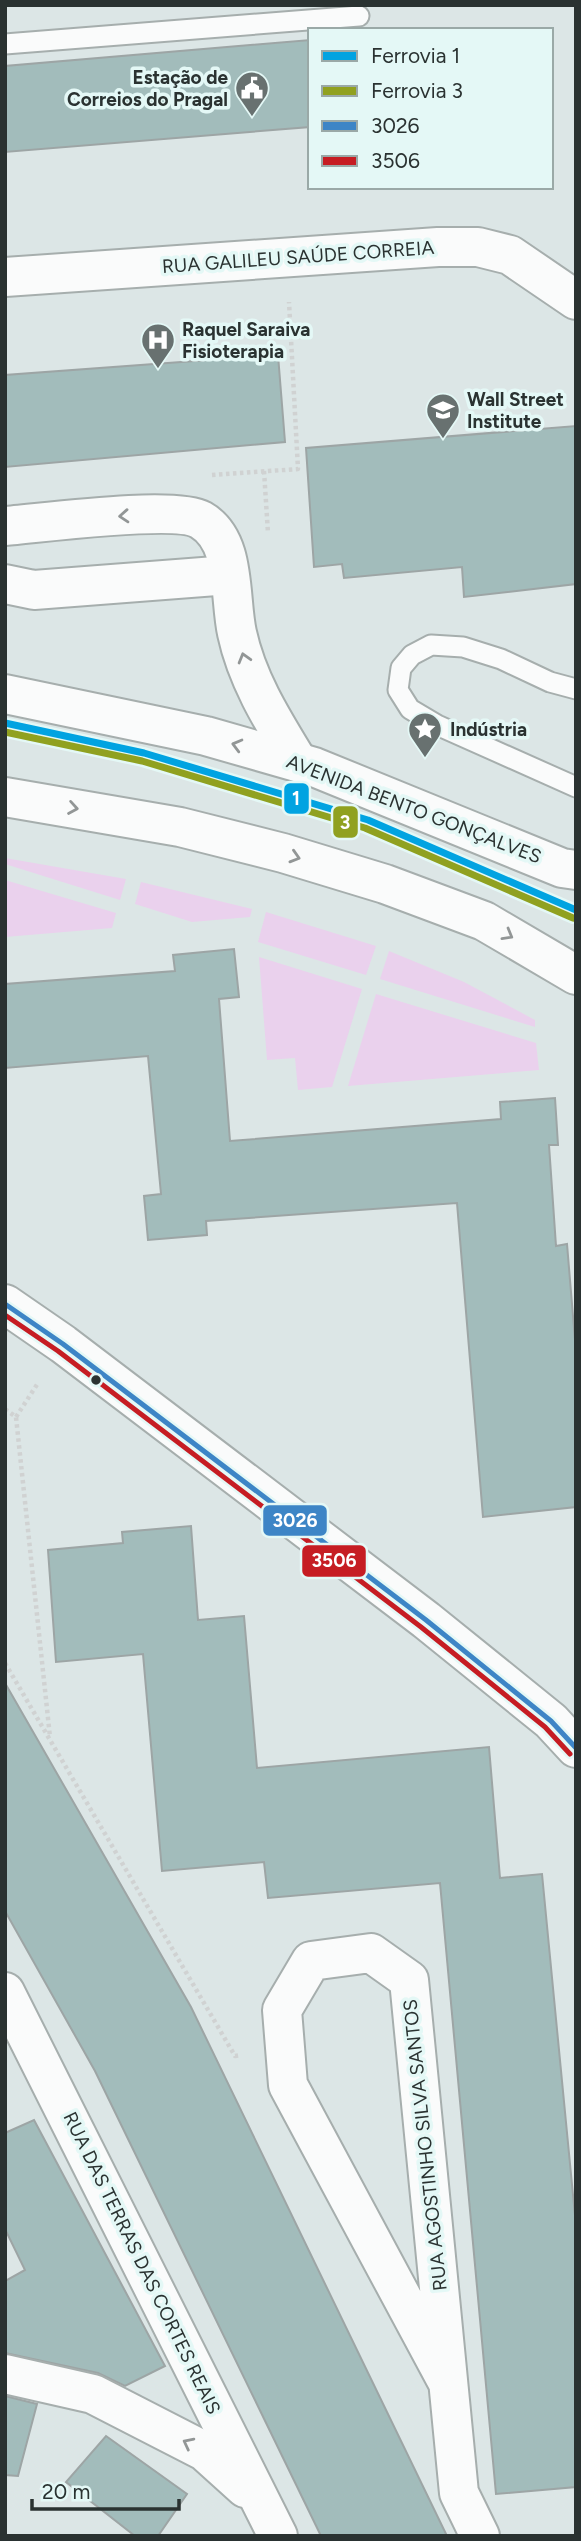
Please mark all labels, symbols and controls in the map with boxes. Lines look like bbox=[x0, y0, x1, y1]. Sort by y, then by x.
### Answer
legend bbox=[308, 28, 553, 189]
text: Ferrovia 1 bbox=[371, 43, 460, 68]
place label: Estação de Correios do Pragal bbox=[67, 66, 228, 111]
public building icon: Estação de Correios do Pragal bbox=[233, 69, 271, 118]
text: Ferrovia 3 bbox=[371, 78, 463, 103]
text: 3026 bbox=[371, 113, 420, 138]
text: 3506 bbox=[371, 148, 420, 173]
street label: RUA GALILEU SAÚDE CORREIA bbox=[161, 236, 435, 278]
place label: Raquel Saraiva Fisioterapia bbox=[182, 318, 311, 363]
hospital icon: Raquel Saraiva Fisioterapia bbox=[139, 321, 177, 370]
place label: Wall Street Institute bbox=[467, 388, 564, 433]
school or university icon: Wall Street Institute bbox=[424, 391, 462, 440]
one-way arrow bbox=[118, 508, 129, 523]
one-way arrow bbox=[238, 653, 253, 665]
place icon: Indústria bbox=[406, 710, 444, 759]
place label: Indústria bbox=[450, 718, 527, 741]
one-way arrow bbox=[231, 739, 243, 753]
street label: AVENIDA BENTO GONÇALVES bbox=[283, 750, 545, 868]
line badge: 1 bbox=[283, 782, 310, 815]
text: 1 bbox=[292, 787, 300, 810]
one-way arrow bbox=[67, 800, 79, 815]
line badge: 3 bbox=[332, 805, 359, 839]
text: 3 bbox=[340, 811, 350, 834]
one-way arrow bbox=[288, 848, 300, 863]
one-way arrow bbox=[500, 927, 513, 940]
unlabelled marker bbox=[89, 1373, 103, 1387]
line badge: 3026 bbox=[262, 1504, 328, 1537]
text: 3026 bbox=[273, 1509, 317, 1532]
line badge: 3506 bbox=[301, 1544, 367, 1578]
text: 3506 bbox=[312, 1549, 356, 1572]
street label: RUA AGOSTINHO SILVA SANTOS bbox=[398, 1998, 452, 2292]
street label: RUA DAS TERRAS DAS CORTES REAIS bbox=[59, 2108, 225, 2418]
one-way arrow bbox=[183, 2438, 195, 2451]
scale bar bbox=[32, 2468, 178, 2512]
text: 20 m bbox=[42, 2479, 90, 2504]

